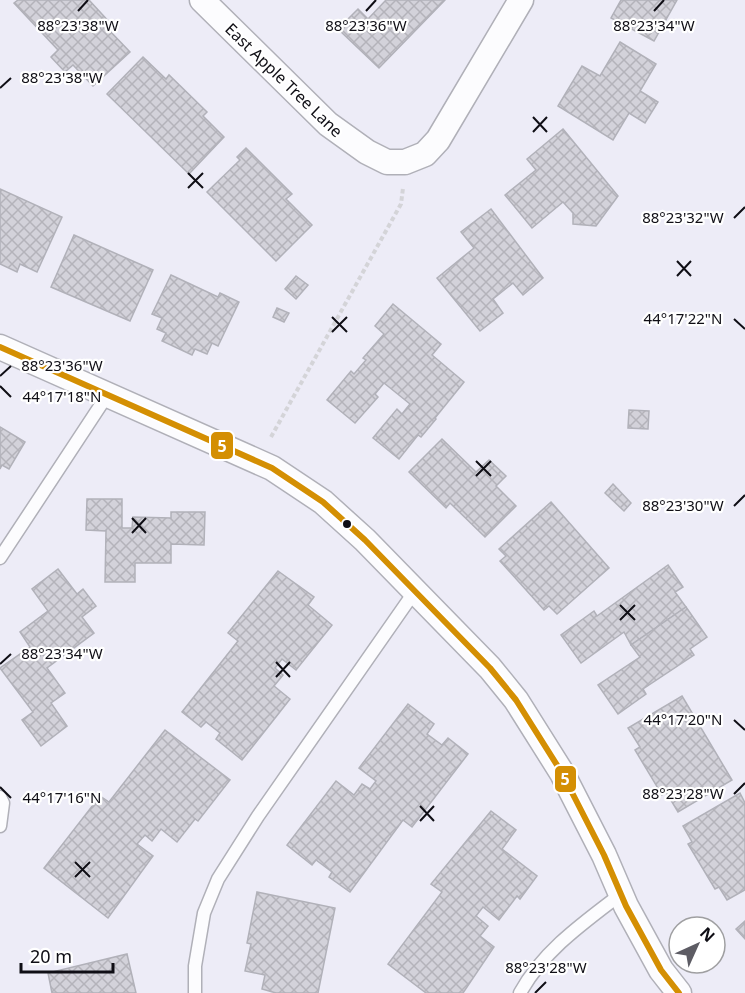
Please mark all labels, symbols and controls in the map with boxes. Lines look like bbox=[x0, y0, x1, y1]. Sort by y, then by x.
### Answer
text: 88°23'38"W bbox=[37, 15, 119, 35]
text: 88°23'36"W bbox=[325, 15, 407, 35]
text: 88°23'34"W bbox=[613, 15, 695, 35]
street label: East Apple Tree Lane bbox=[220, 18, 348, 142]
text: 88°23'38"W bbox=[21, 67, 103, 87]
text: 88°23'32"W bbox=[642, 207, 724, 227]
text: 44°17'22"N bbox=[644, 308, 722, 328]
text: 88°23'36"W bbox=[21, 355, 103, 375]
text: 44°17'18"N bbox=[23, 386, 101, 406]
line badge: 5 bbox=[210, 431, 234, 460]
text: 5 bbox=[217, 435, 227, 457]
text: 88°23'30"W bbox=[642, 495, 724, 515]
unlabelled marker bbox=[341, 518, 353, 530]
text: 88°23'34"W bbox=[21, 643, 103, 663]
text: 44°17'20"N bbox=[644, 709, 722, 729]
line badge: 5 bbox=[554, 765, 577, 793]
text: 5 bbox=[560, 768, 570, 790]
text: 88°23'28"W bbox=[642, 783, 724, 803]
text: 44°17'16"N bbox=[23, 787, 101, 807]
north arrow bbox=[667, 915, 727, 975]
text: N bbox=[695, 922, 720, 947]
scale bar bbox=[21, 936, 112, 974]
text: 20 m bbox=[30, 944, 72, 968]
text: 88°23'28"W bbox=[505, 957, 587, 977]

